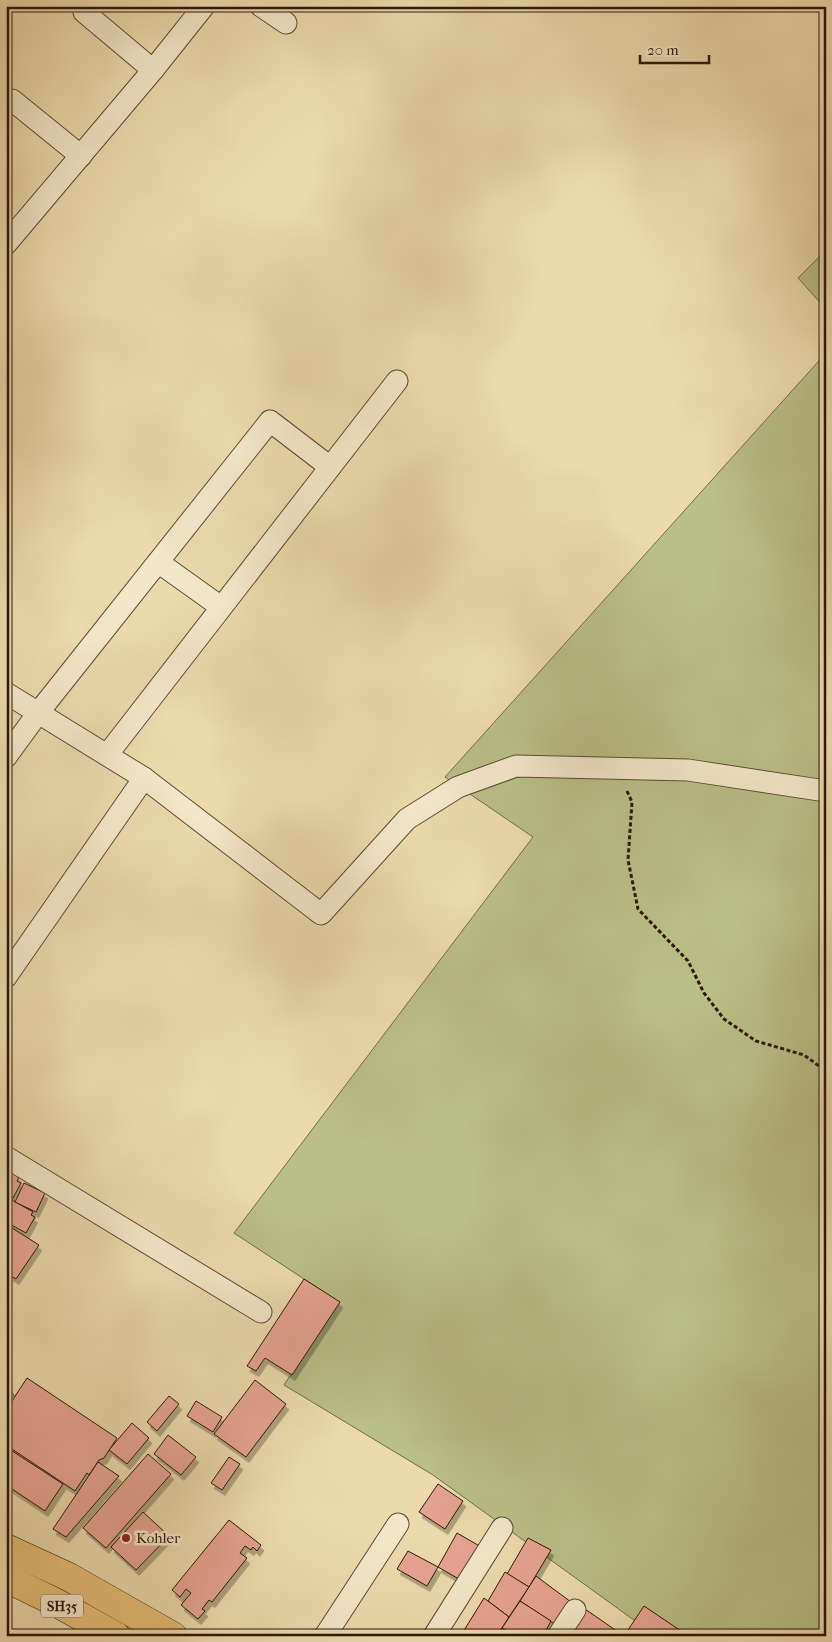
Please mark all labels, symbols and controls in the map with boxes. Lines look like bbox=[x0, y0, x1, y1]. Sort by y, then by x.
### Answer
scale bar bbox=[640, 32, 708, 64]
text: 20 m bbox=[647, 41, 679, 59]
place label: Kohler bbox=[136, 1529, 181, 1547]
marker: Kohler bbox=[120, 1532, 132, 1544]
road number: SH35 bbox=[41, 1594, 83, 1618]

